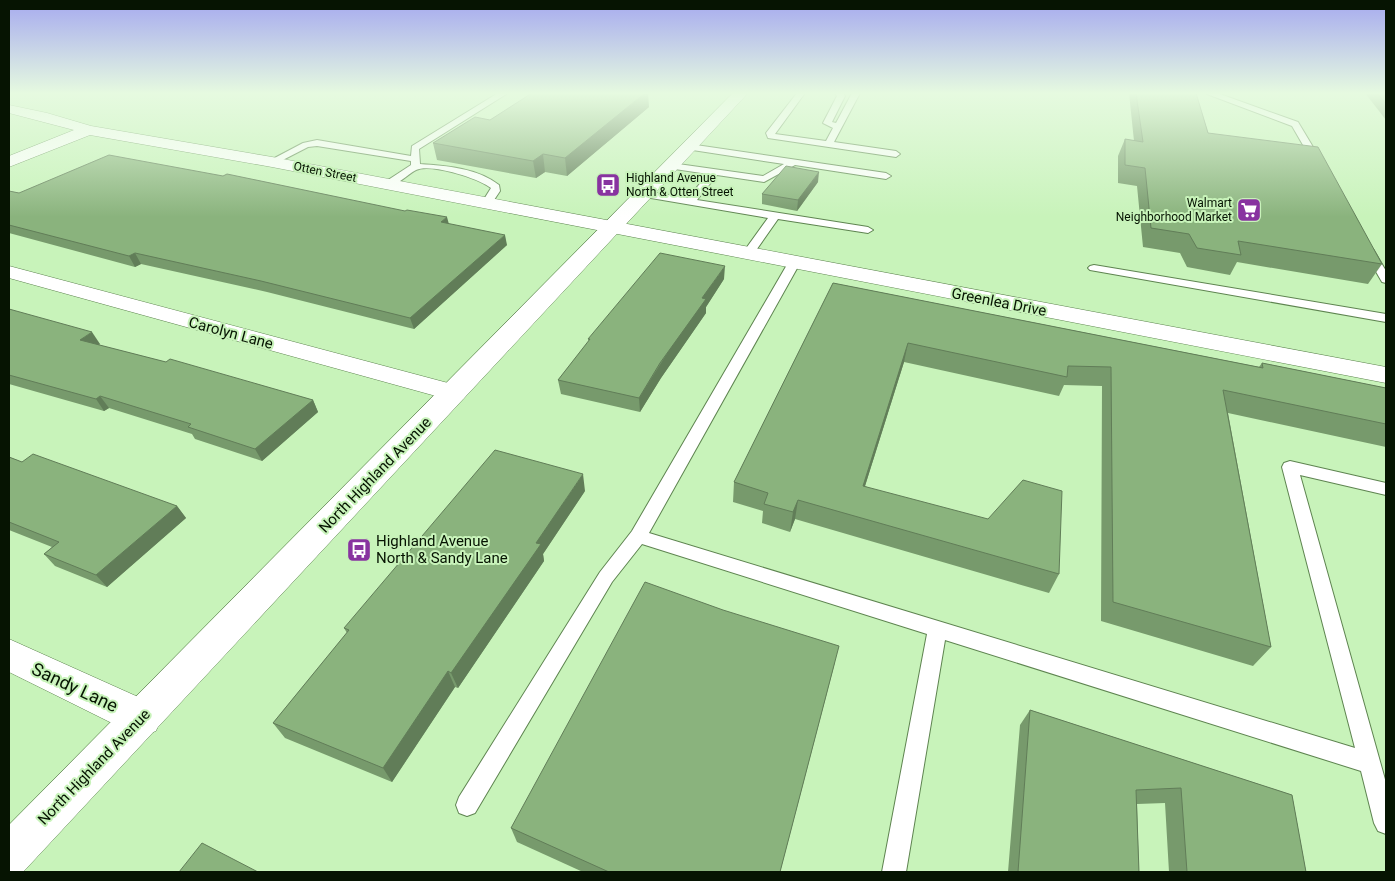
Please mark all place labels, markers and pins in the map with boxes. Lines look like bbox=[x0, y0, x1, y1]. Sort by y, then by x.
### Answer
place label: Highland Avenue North & Otten Street bbox=[626, 171, 734, 199]
bus stop icon: Highland Avenue North & Otten Street bbox=[595, 172, 621, 198]
place label: Walmart Neighborhood Market bbox=[1116, 196, 1232, 224]
supermarket icon: Walmart Neighborhood Market bbox=[1236, 197, 1262, 223]
place label: Highland Avenue North & Sandy Lane bbox=[376, 532, 508, 567]
bus stop icon: Highland Avenue North & Sandy Lane bbox=[346, 537, 372, 563]

